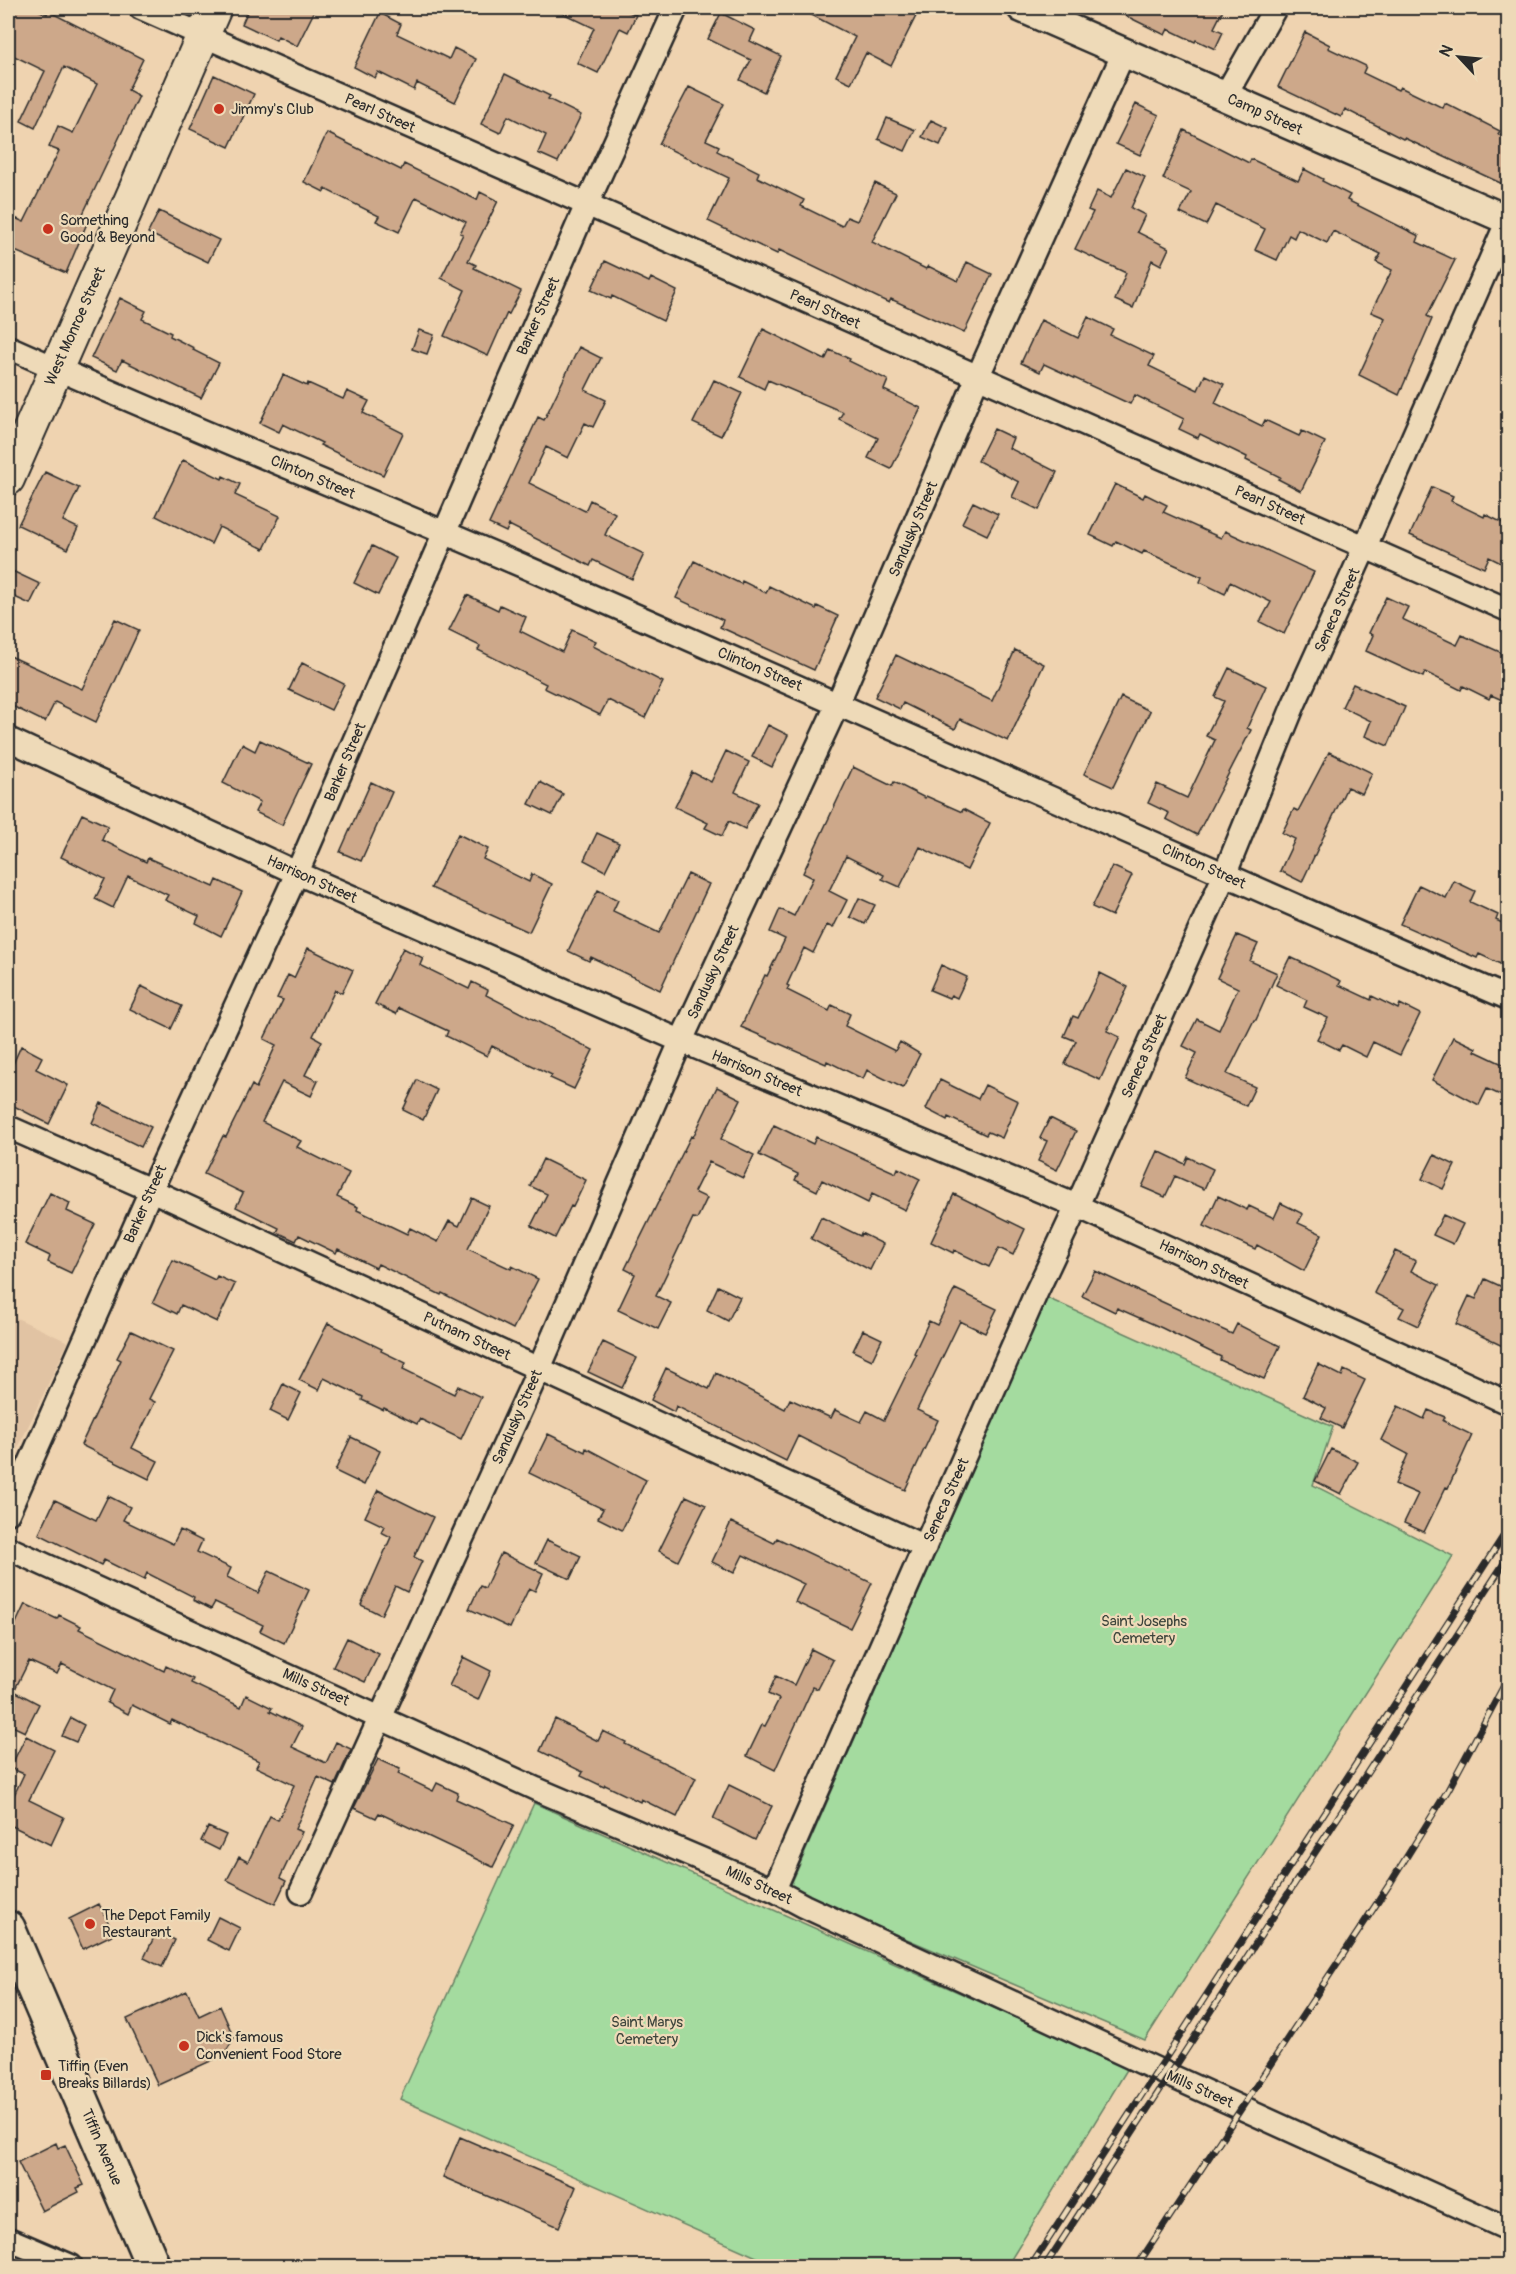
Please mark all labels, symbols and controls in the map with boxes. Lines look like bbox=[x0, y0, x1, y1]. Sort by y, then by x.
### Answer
north arrow bbox=[1429, 27, 1489, 87]
text: N bbox=[1435, 41, 1458, 60]
street label: Pearl Street bbox=[341, 89, 419, 138]
street label: Camp Street bbox=[1224, 89, 1306, 140]
place label: Jimmy's Club bbox=[231, 100, 314, 119]
marker: Jimmy's Club bbox=[212, 102, 226, 116]
place label: Something Good & Beyond bbox=[60, 211, 155, 247]
marker: Something Good & Beyond bbox=[41, 222, 55, 236]
street label: West Monroe Street bbox=[41, 263, 111, 388]
street label: Barker Street bbox=[513, 273, 565, 358]
street label: Pearl Street bbox=[786, 285, 864, 334]
street label: Clinton Street bbox=[268, 451, 359, 504]
street label: Sandusky Street bbox=[885, 478, 942, 580]
street label: Pearl Street bbox=[1231, 481, 1309, 530]
street label: Seneca Street bbox=[1310, 564, 1365, 655]
street label: Clinton Street bbox=[715, 643, 806, 696]
street label: Barker Street bbox=[320, 719, 371, 804]
street label: Clinton Street bbox=[1159, 839, 1250, 894]
street label: Harrison Street bbox=[264, 851, 361, 908]
street label: Sandusky Street bbox=[683, 921, 744, 1022]
street label: Seneca Street bbox=[1117, 1010, 1172, 1101]
street label: Harrison Street bbox=[708, 1046, 806, 1102]
street label: Barker Street bbox=[120, 1161, 172, 1246]
street label: Harrison Street bbox=[1156, 1235, 1253, 1294]
street label: Putnam Street bbox=[420, 1308, 515, 1365]
street label: Sandusky Street bbox=[488, 1366, 547, 1468]
street label: Seneca Street bbox=[919, 1454, 974, 1545]
park label: Saint Josephs Cemetery bbox=[1101, 1612, 1187, 1648]
street label: Mills Street bbox=[279, 1664, 353, 1711]
street label: Mills Street bbox=[722, 1862, 796, 1910]
place label: The Depot Family Restaurant bbox=[102, 1906, 211, 1942]
marker: The Depot Family Restaurant bbox=[83, 1917, 97, 1931]
park label: Saint Marys Cemetery bbox=[611, 2013, 683, 2049]
place label: Dick's famous Convenient Food Store bbox=[196, 2028, 342, 2064]
marker: Dick's famous Convenient Food Store bbox=[177, 2039, 191, 2053]
place label: Tiffin (Even Breaks Billards) bbox=[58, 2057, 152, 2093]
street label: Mills Street bbox=[1163, 2066, 1237, 2113]
marker: Tiffin (Even Breaks Billards) bbox=[39, 2068, 53, 2082]
street label: Tiffin Avenue bbox=[77, 2106, 126, 2189]

